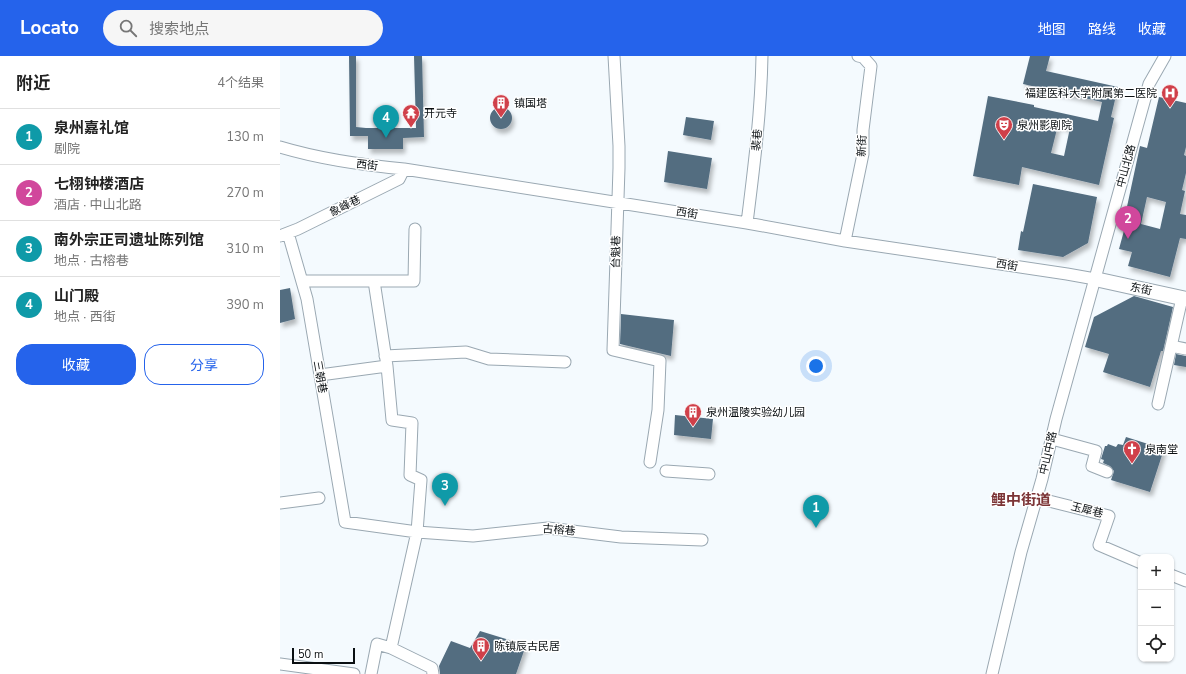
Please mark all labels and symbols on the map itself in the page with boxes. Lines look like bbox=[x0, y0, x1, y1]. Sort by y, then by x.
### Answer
hospital icon: 福建医科大学附属第二医院 bbox=[1160, 83, 1180, 108]
place label: 福建医科大学附属第二医院 bbox=[1025, 86, 1157, 101]
building icon: 镇国塔 bbox=[491, 93, 511, 118]
place label: 镇国塔 bbox=[514, 96, 547, 111]
temple icon: 开元寺 bbox=[401, 103, 421, 128]
pin: 4 bbox=[373, 105, 399, 138]
place label: 开元寺 bbox=[424, 106, 457, 121]
theatre icon: 泉州影剧院 bbox=[994, 115, 1014, 140]
place label: 泉州影剧院 bbox=[1017, 118, 1072, 133]
street label: 裴巷 bbox=[749, 128, 765, 152]
street label: 新街 bbox=[854, 135, 870, 157]
street label: 中山北路 bbox=[1113, 143, 1139, 189]
street label: 西街 bbox=[355, 156, 379, 174]
street label: 象峰巷 bbox=[327, 192, 363, 220]
street label: 西街 bbox=[675, 204, 699, 222]
pin: 2 bbox=[1115, 206, 1141, 239]
street label: 台魁巷 bbox=[608, 235, 624, 269]
street label: 西街 bbox=[995, 256, 1019, 274]
street label: 东街 bbox=[1129, 279, 1153, 299]
your location bbox=[806, 356, 826, 376]
street label: 三朝巷 bbox=[310, 359, 330, 395]
building icon: 泉州温陵实验幼儿园 bbox=[683, 402, 703, 427]
place label: 泉州温陵实验幼儿园 bbox=[706, 405, 805, 420]
street label: 中山中路 bbox=[1036, 430, 1060, 476]
church icon: 泉南堂 bbox=[1122, 439, 1142, 464]
place label: 泉南堂 bbox=[1145, 442, 1178, 457]
pin: 3 bbox=[432, 473, 458, 506]
district label: 鲤中街道 bbox=[991, 490, 1051, 510]
pin: 1 bbox=[803, 495, 829, 528]
street label: 玉犀巷 bbox=[1069, 499, 1105, 521]
street label: 古榕巷 bbox=[542, 521, 576, 539]
building icon: 陈镇辰古民居 bbox=[471, 636, 491, 661]
place label: 陈镇辰古民居 bbox=[494, 639, 560, 654]
scale bar bbox=[292, 646, 355, 665]

